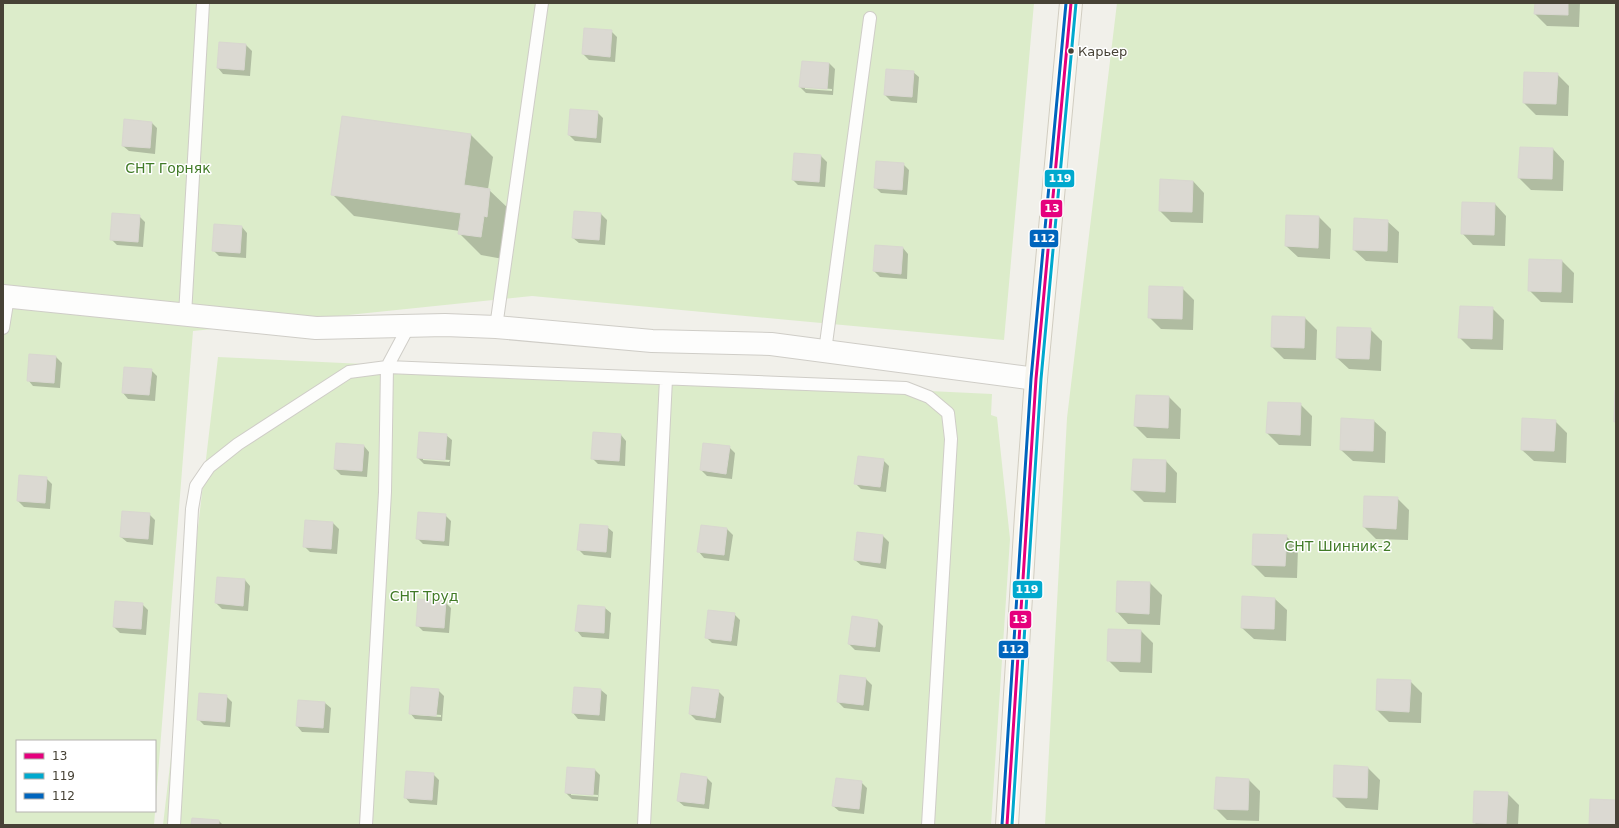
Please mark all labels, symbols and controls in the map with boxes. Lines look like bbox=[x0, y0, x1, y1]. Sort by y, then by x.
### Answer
place label: Карьер bbox=[1078, 44, 1127, 59]
marker: Карьер bbox=[1066, 46, 1076, 56]
park label: СНТ Горняк bbox=[125, 160, 211, 176]
line badge: 119 bbox=[1044, 169, 1075, 188]
text: 119 bbox=[1049, 172, 1071, 185]
line badge: 13 bbox=[1040, 199, 1063, 218]
text: 13 bbox=[1044, 202, 1060, 215]
line badge: 112 bbox=[1029, 229, 1059, 248]
text: 112 bbox=[1033, 232, 1055, 245]
park label: СНТ Шинник-2 bbox=[1284, 538, 1392, 554]
line badge: 119 bbox=[1012, 580, 1043, 599]
text: 119 bbox=[1016, 583, 1038, 596]
park label: СНТ Труд bbox=[390, 588, 458, 604]
line badge: 13 bbox=[1009, 610, 1032, 629]
text: 13 bbox=[1012, 613, 1028, 626]
line badge: 112 bbox=[998, 640, 1029, 659]
text: 112 bbox=[1002, 643, 1024, 656]
legend bbox=[16, 740, 156, 812]
text: 13 bbox=[52, 749, 67, 763]
text: 119 bbox=[52, 769, 75, 783]
text: 112 bbox=[52, 789, 75, 803]

